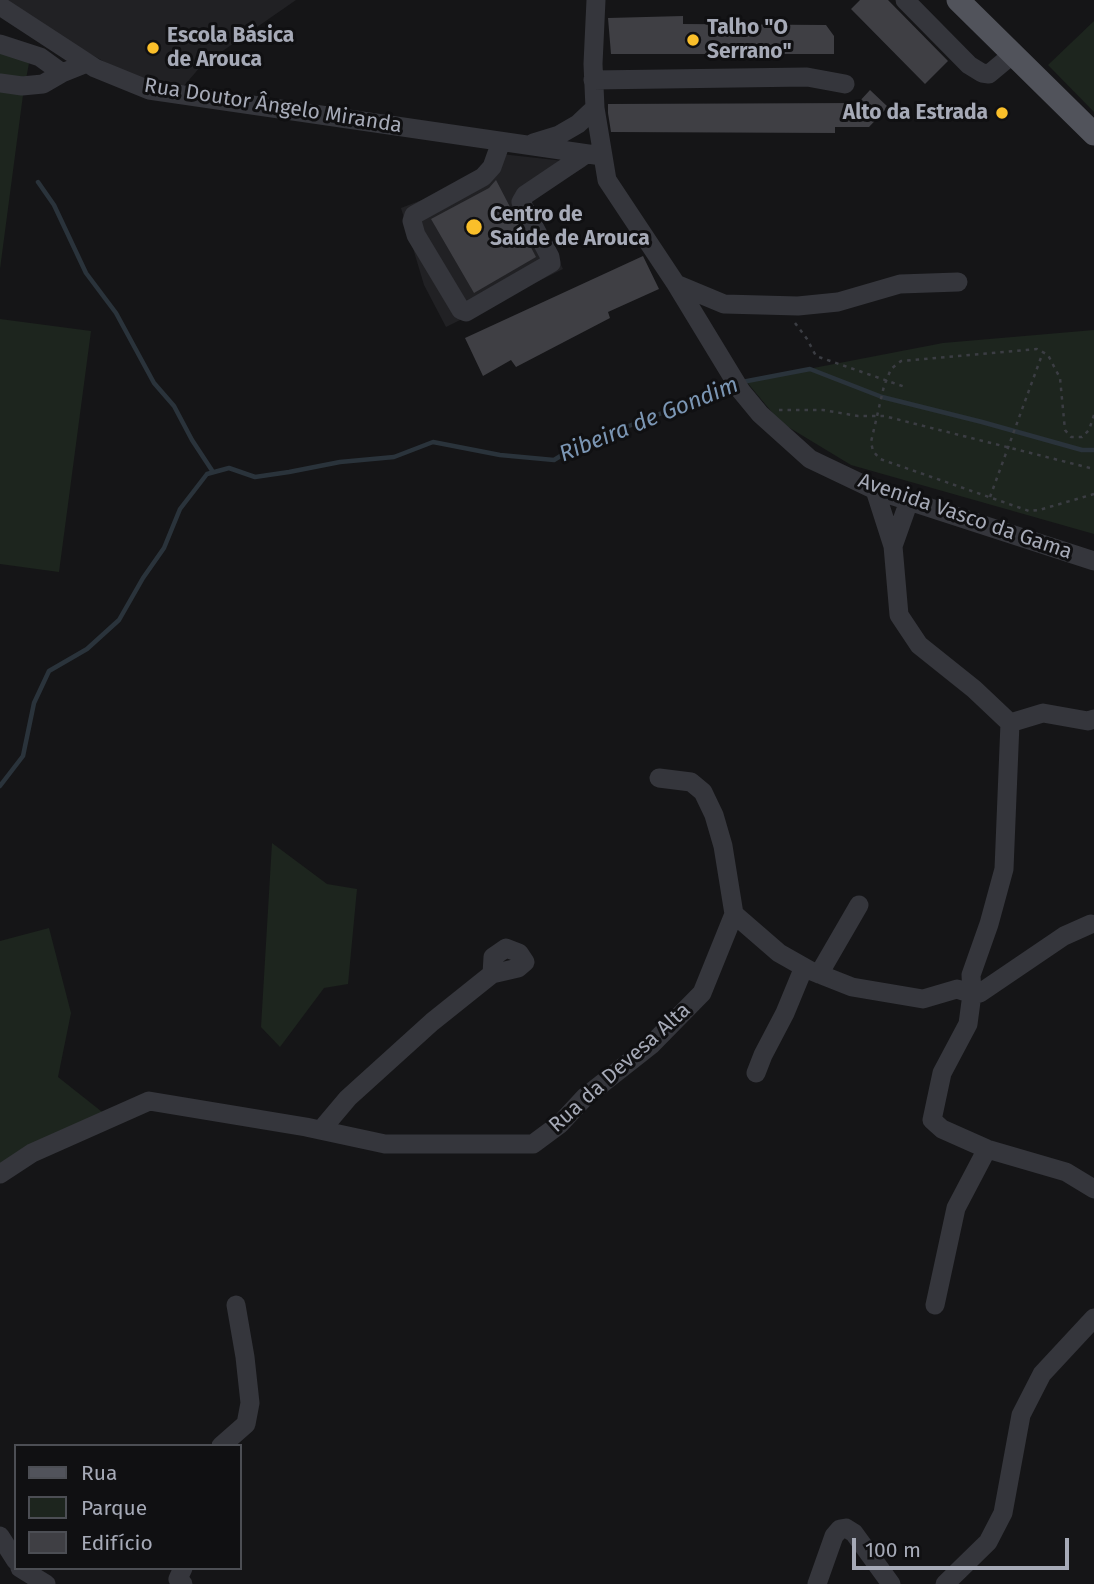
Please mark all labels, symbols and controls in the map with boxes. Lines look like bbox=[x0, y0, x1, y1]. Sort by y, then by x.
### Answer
place label: Talho "O Serrano" bbox=[707, 15, 792, 65]
place label: Escola Básica de Arouca bbox=[167, 23, 294, 73]
marker: Talho "O Serrano" bbox=[685, 32, 701, 48]
marker: Escola Básica de Arouca bbox=[145, 40, 161, 56]
street label: Rua Doutor Ângelo Miranda bbox=[142, 73, 404, 139]
place label: Alto da Estrada bbox=[843, 100, 988, 126]
marker: Alto da Estrada bbox=[994, 105, 1010, 121]
place label: Centro de Saúde de Arouca bbox=[490, 202, 650, 252]
marker: Centro de Saúde de Arouca bbox=[464, 217, 484, 237]
water label: Ribeira de Gondim bbox=[555, 371, 743, 469]
street label: Avenida Vasco da Gama bbox=[855, 469, 1075, 565]
street label: Rua da Devesa Alta bbox=[544, 998, 696, 1138]
legend bbox=[14, 1444, 242, 1570]
text: Rua bbox=[81, 1460, 117, 1486]
text: Parque bbox=[81, 1495, 147, 1521]
scale bar bbox=[856, 1524, 1073, 1568]
text: Edifício bbox=[81, 1530, 153, 1556]
text: 100 m bbox=[865, 1537, 921, 1563]

